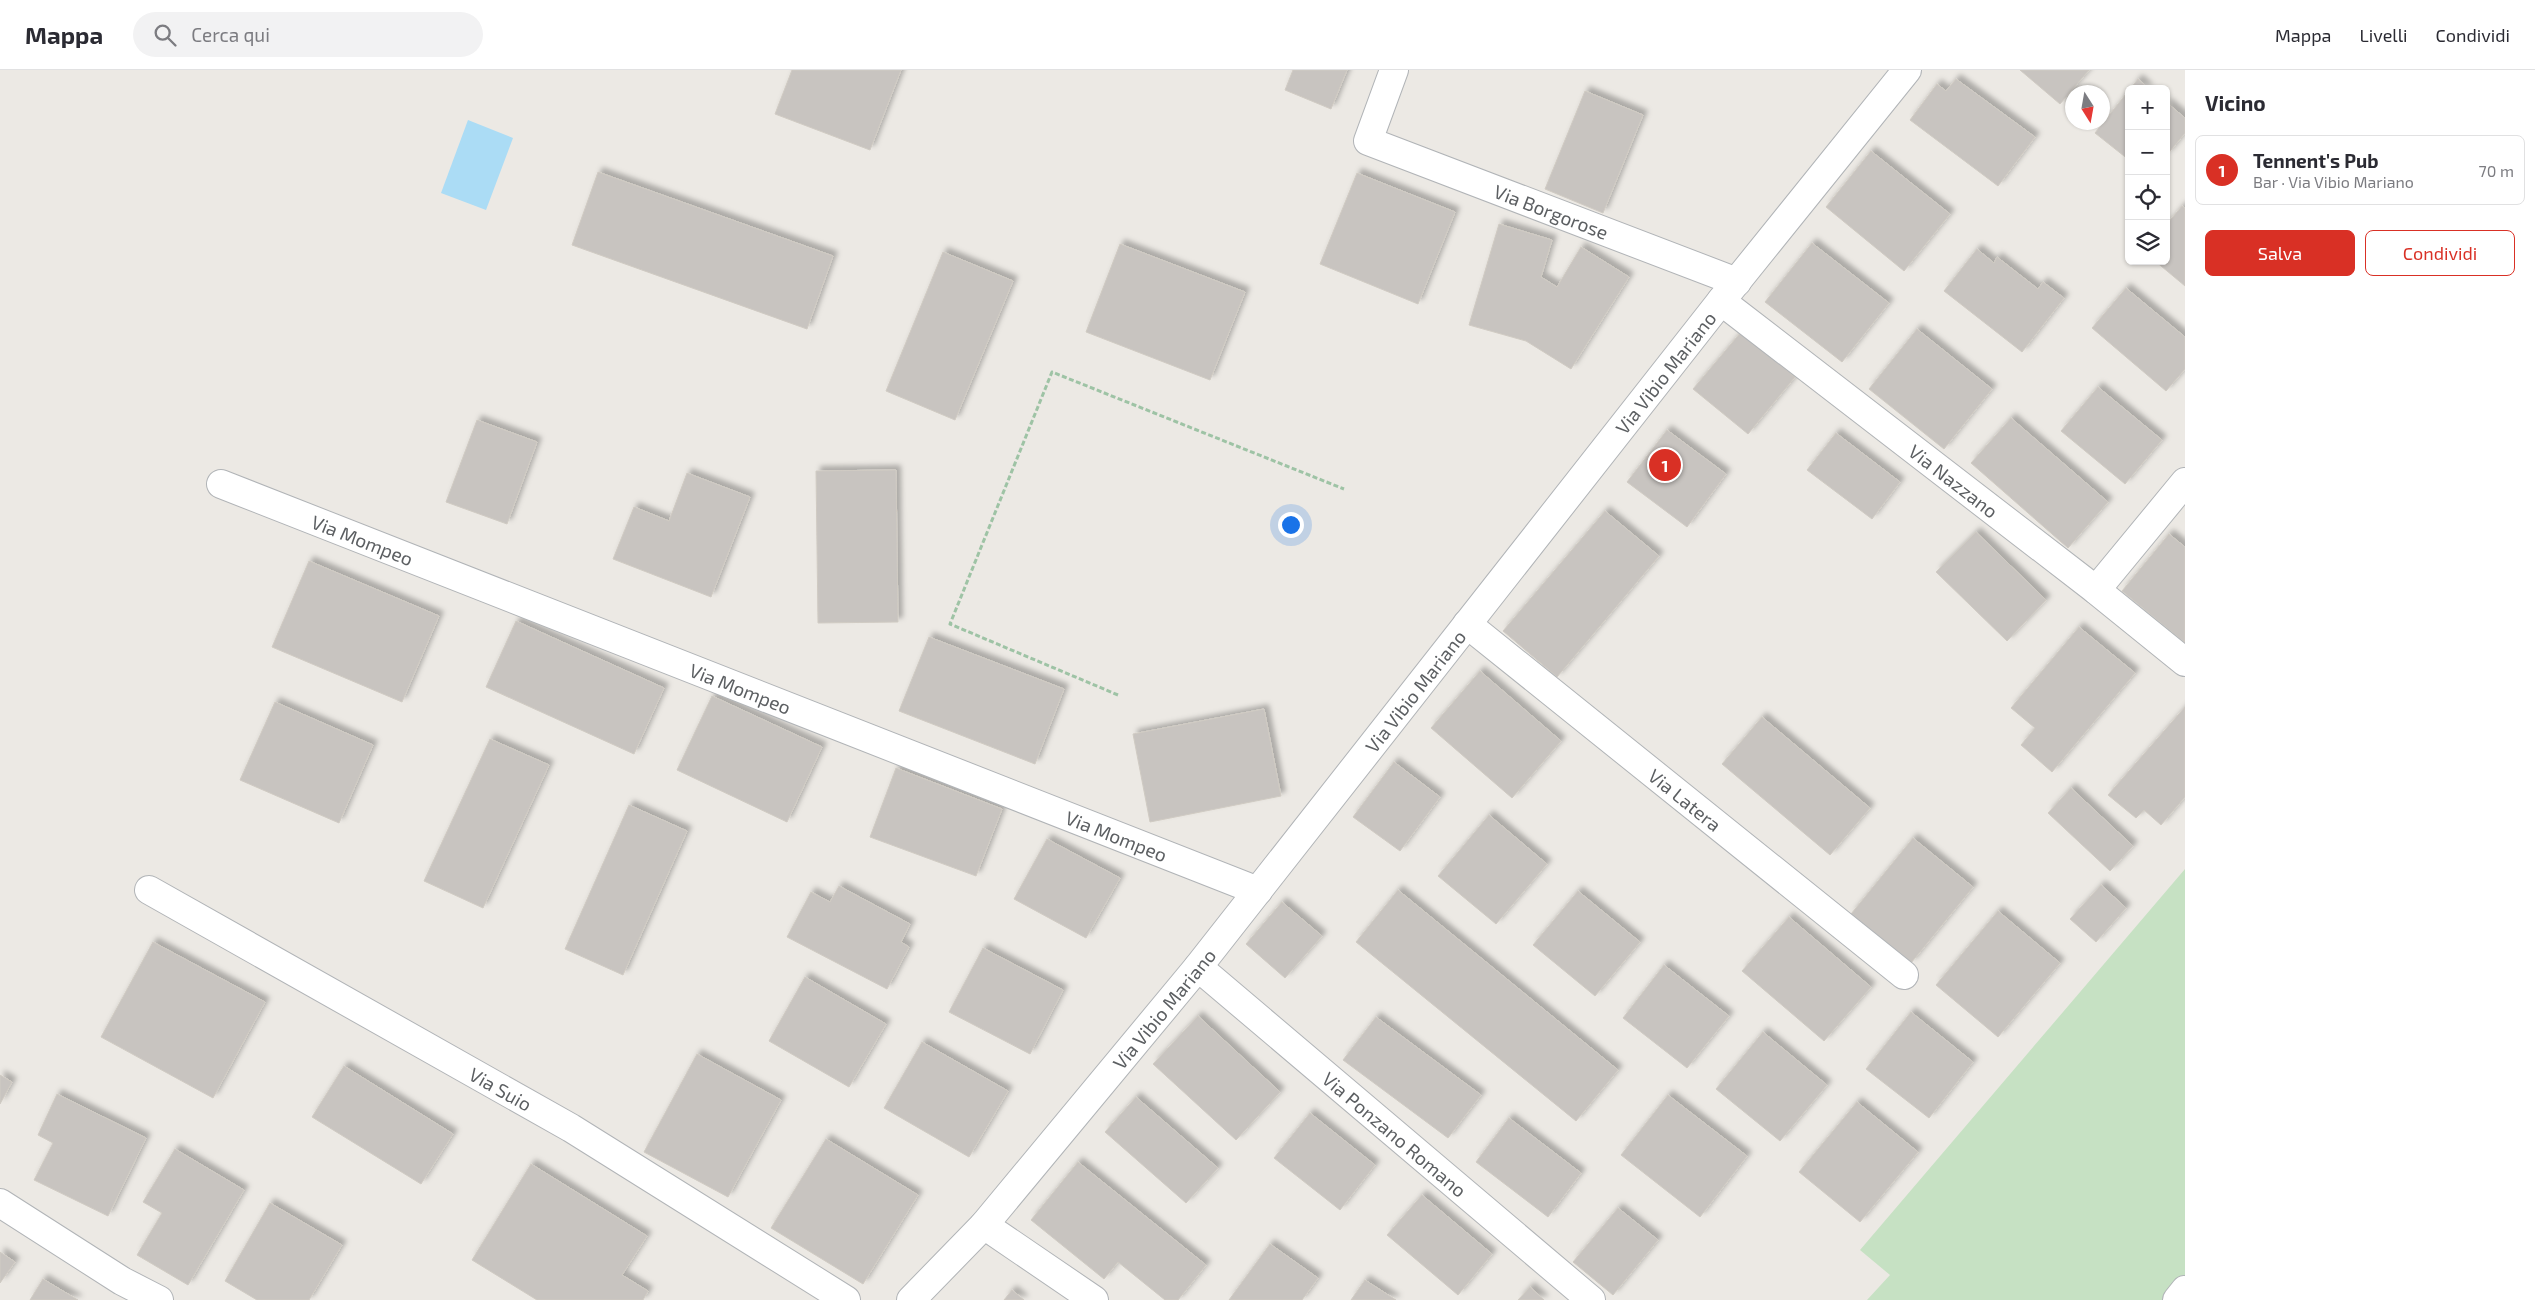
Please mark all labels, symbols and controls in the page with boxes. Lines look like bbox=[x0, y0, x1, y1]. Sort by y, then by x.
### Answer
search box bbox=[133, 12, 483, 57]
text: Mappa bbox=[25, 20, 103, 49]
icon: search bbox=[151, 21, 179, 49]
text: Cerca qui bbox=[191, 23, 270, 46]
text: Mappa bbox=[2275, 24, 2332, 46]
text: Livelli bbox=[2360, 24, 2407, 46]
text: Condividi bbox=[2435, 24, 2510, 46]
north arrow bbox=[2065, 85, 2110, 130]
map controls bbox=[2125, 85, 2170, 265]
button: + bbox=[2125, 85, 2170, 130]
text: Vicino bbox=[2205, 90, 2266, 115]
button: − bbox=[2125, 130, 2170, 175]
text: Tennent's Pub bbox=[2253, 149, 2379, 172]
text: 1 bbox=[2219, 161, 2225, 180]
text: 70 m bbox=[2479, 161, 2514, 180]
text: Bar · Via Vibio Mariano bbox=[2253, 172, 2414, 191]
button: locate bbox=[2125, 175, 2170, 220]
street label: Via Borgorose bbox=[1491, 179, 1612, 243]
button: layers bbox=[2125, 220, 2170, 265]
button: Salva bbox=[2205, 230, 2355, 276]
button: Condividi bbox=[2365, 230, 2515, 276]
street label: Via Vibio Mariano bbox=[1610, 307, 1720, 438]
street label: Via Nazzano bbox=[1905, 439, 2003, 522]
pin: 1 bbox=[1649, 446, 1681, 484]
street label: Via Mompeo bbox=[308, 509, 417, 570]
your location bbox=[1278, 512, 1304, 538]
street label: Via Vibio Mariano bbox=[1360, 625, 1470, 757]
street label: Via Mompeo bbox=[686, 658, 794, 718]
street label: Via Latera bbox=[1644, 763, 1726, 835]
street label: Via Mompeo bbox=[1062, 805, 1171, 866]
street label: Via Vibio Mariano bbox=[1107, 944, 1220, 1073]
street label: Via Suio bbox=[466, 1062, 536, 1115]
street label: Via Ponzano Romano bbox=[1318, 1066, 1472, 1201]

